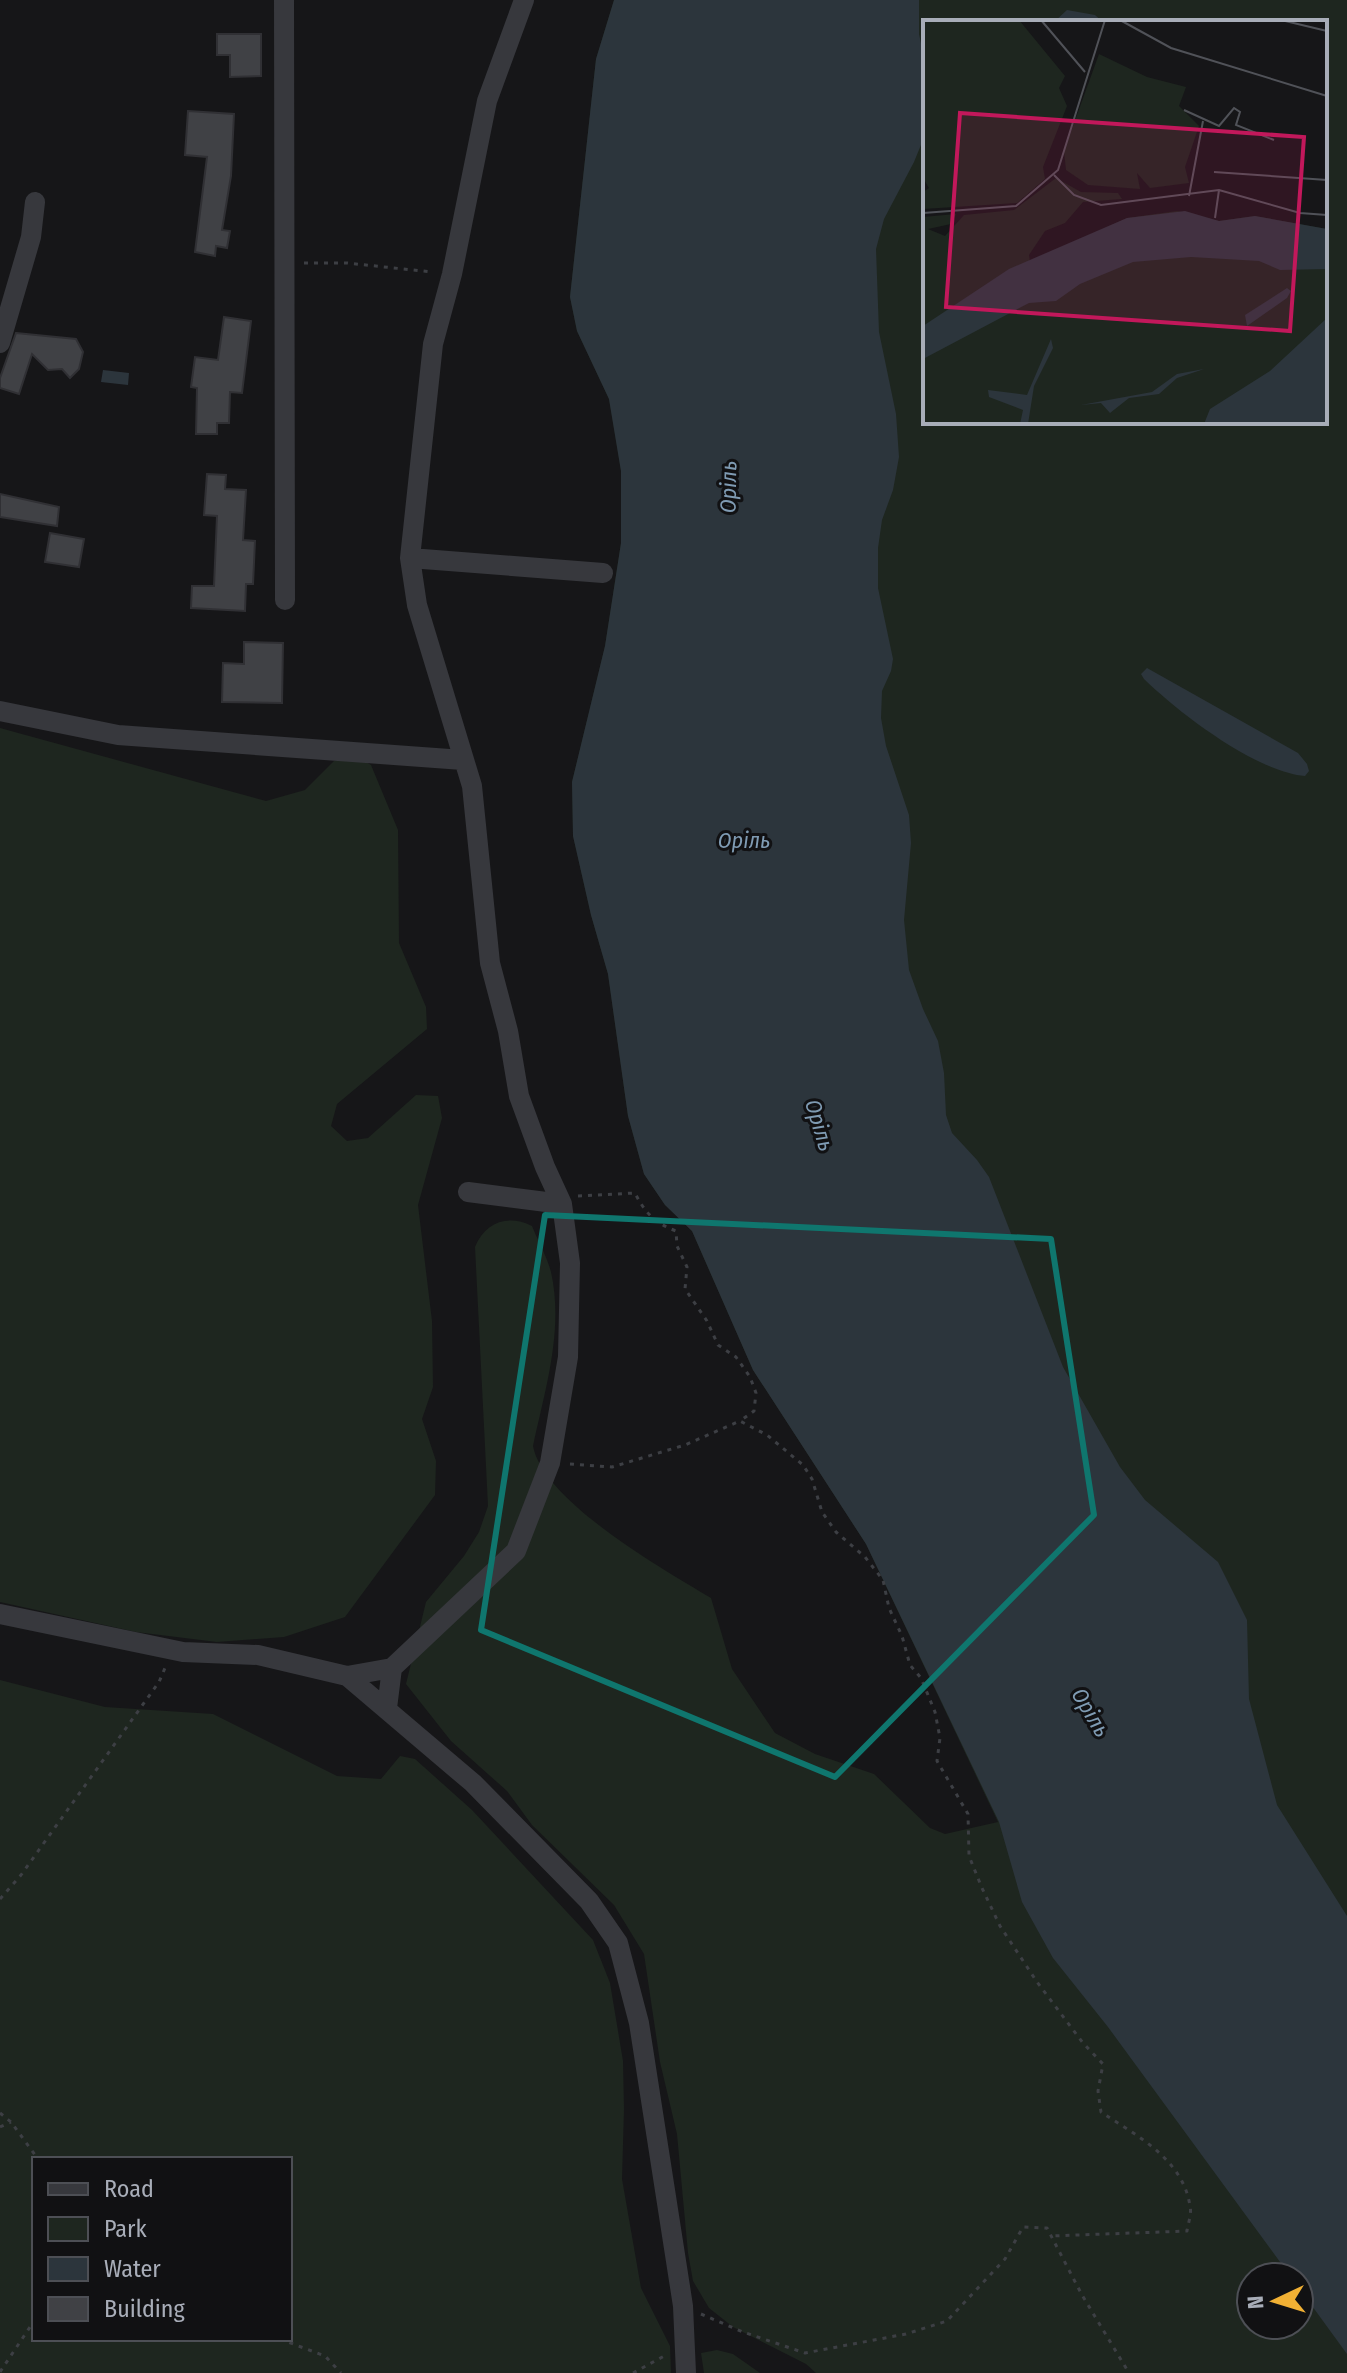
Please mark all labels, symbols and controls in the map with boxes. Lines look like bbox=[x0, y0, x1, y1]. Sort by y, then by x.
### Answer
inset map bbox=[923, 20, 1327, 424]
water label: Оріль bbox=[715, 461, 742, 513]
water label: Орiль bbox=[718, 827, 770, 854]
water label: Оріль bbox=[799, 1096, 840, 1154]
water label: Оріль bbox=[1066, 1683, 1116, 1742]
legend bbox=[32, 2157, 292, 2341]
text: Road bbox=[104, 2175, 154, 2203]
text: Park bbox=[104, 2215, 147, 2243]
text: Water bbox=[104, 2255, 161, 2283]
north arrow bbox=[1235, 2261, 1315, 2341]
text: Building bbox=[104, 2295, 186, 2323]
text: N bbox=[1242, 2295, 1269, 2310]

